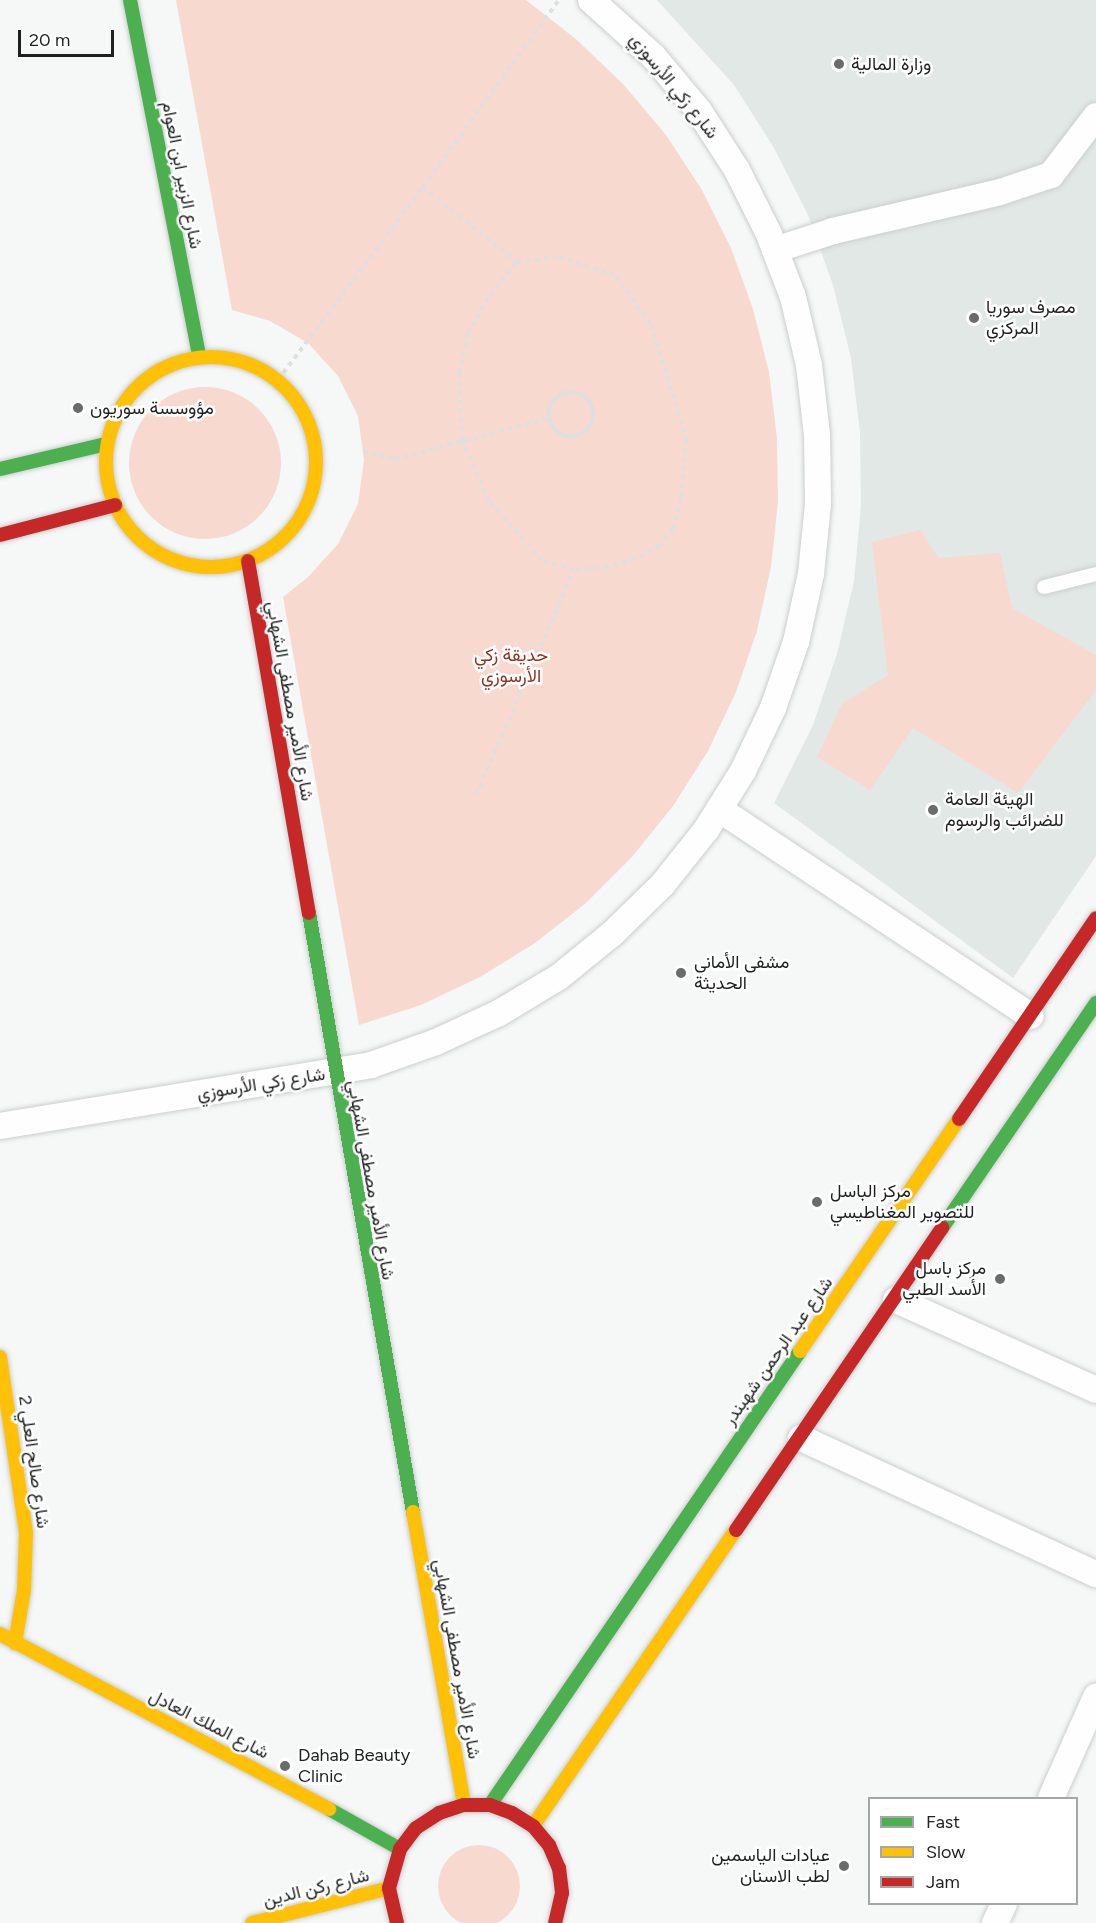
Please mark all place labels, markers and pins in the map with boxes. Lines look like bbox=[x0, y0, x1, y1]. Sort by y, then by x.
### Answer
place label: وزارة المالية bbox=[851, 53, 931, 75]
marker: وزارة المالية bbox=[832, 57, 846, 71]
place label: مصرف سوريا المركزي bbox=[986, 297, 1076, 340]
marker: مصرف سوريا المركزي bbox=[967, 311, 981, 325]
place label: مؤوسسة سوريون bbox=[90, 397, 214, 419]
marker: مؤوسسة سوريون bbox=[71, 401, 85, 415]
place label: الهيئة العامة للضرائب والرسوم bbox=[945, 789, 1064, 832]
marker: الهيئة العامة للضرائب والرسوم bbox=[926, 803, 940, 817]
place label: مشفى الأماني الحديثة bbox=[694, 952, 789, 994]
marker: مشفى الأماني الحديثة bbox=[672, 964, 690, 982]
place label: مركز الباسل للتصوير المغناطيسي bbox=[830, 1181, 974, 1224]
marker: مركز الباسل للتصوير المغناطيسي bbox=[808, 1193, 826, 1211]
place label: مركز باسل الأسد الطبي bbox=[902, 1258, 986, 1300]
marker: مركز باسل الأسد الطبي bbox=[991, 1270, 1009, 1288]
place label: Dahab Beauty Clinic bbox=[298, 1745, 410, 1788]
marker: Dahab Beauty Clinic bbox=[276, 1757, 294, 1775]
place label: عيادات الياسمين لطب الاسنان bbox=[711, 1845, 830, 1888]
marker: عيادات الياسمين لطب الاسنان bbox=[835, 1857, 853, 1875]

